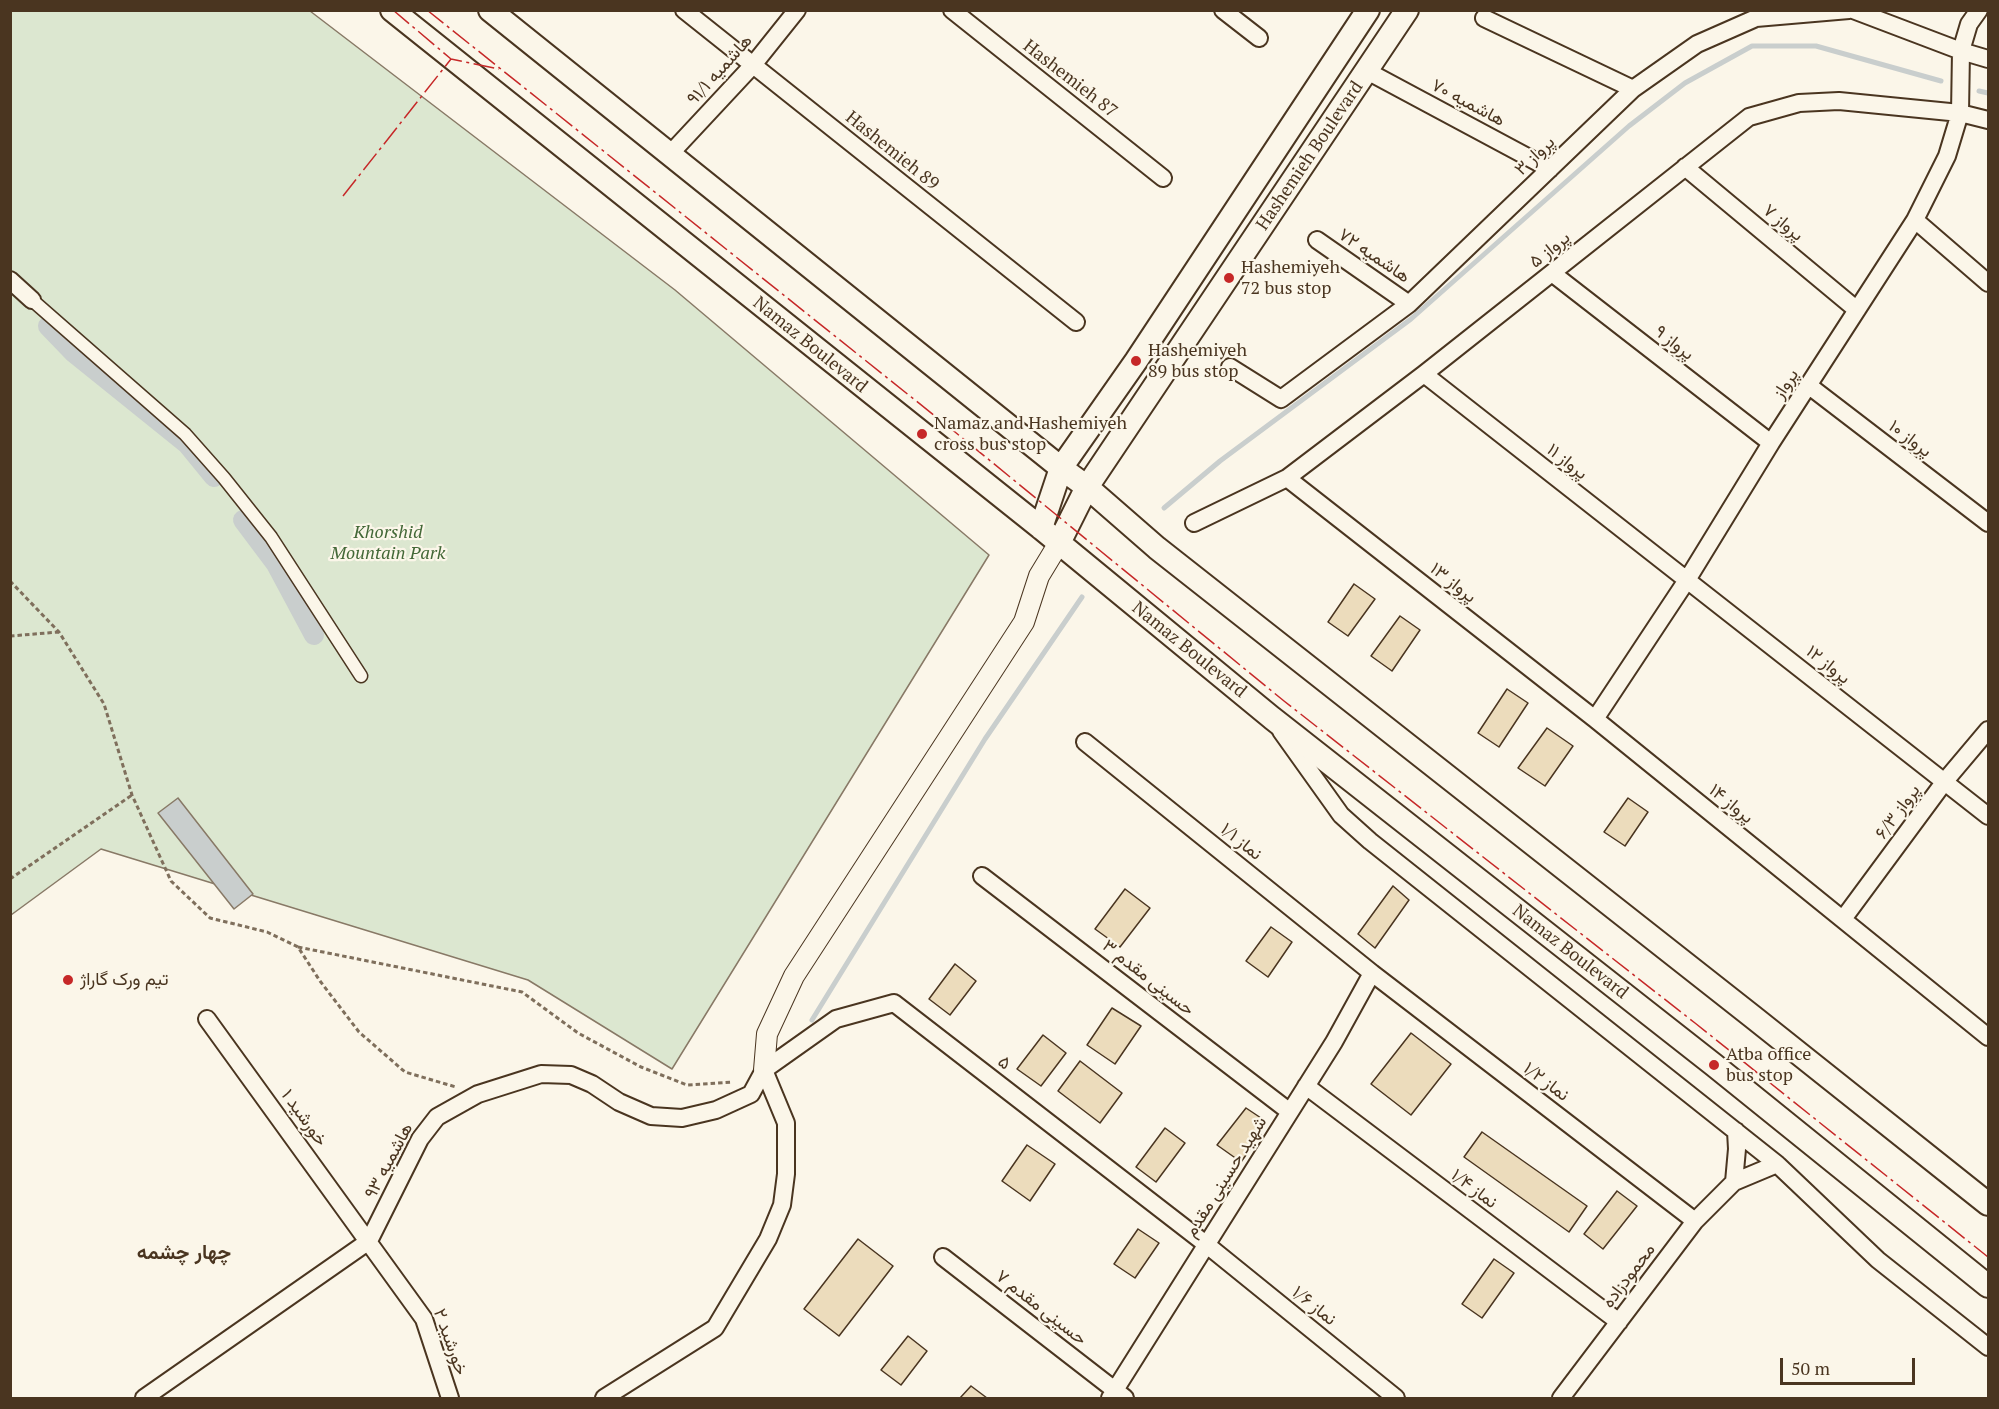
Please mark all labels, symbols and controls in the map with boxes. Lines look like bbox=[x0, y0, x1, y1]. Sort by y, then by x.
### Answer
street label: هاشمیه ۹۱/۱ bbox=[683, 30, 757, 110]
street label: Hashemieh 87 bbox=[1019, 35, 1121, 123]
street label: هاشمیه ۷۰ bbox=[1428, 75, 1508, 131]
street label: Hashemieh Boulevard bbox=[1252, 77, 1368, 235]
street label: Hashemieh 89 bbox=[841, 107, 943, 195]
street label: پرواز ۳ bbox=[1510, 132, 1560, 180]
street label: پرواز ۷ bbox=[1758, 200, 1808, 246]
street label: هاشمیه ۷۲ bbox=[1334, 224, 1414, 288]
street label: پرواز ۵ bbox=[1525, 227, 1575, 273]
place label: Hashemiyeh 72 bus stop bbox=[1241, 257, 1340, 300]
marker: Hashemiyeh 72 bus stop bbox=[1222, 271, 1236, 285]
street label: Namaz Boulevard bbox=[749, 292, 871, 398]
street label: پرواز ۹ bbox=[1650, 321, 1698, 365]
place label: Hashemiyeh 89 bus stop bbox=[1148, 340, 1247, 382]
marker: Hashemiyeh 89 bus stop bbox=[1129, 354, 1143, 368]
street label: پرواز bbox=[1768, 365, 1804, 403]
place label: Namaz and Hashemiyeh cross bus stop bbox=[934, 413, 1127, 456]
street label: پرواز ۱۰ bbox=[1884, 416, 1936, 462]
marker: Namaz and Hashemiyeh cross bus stop bbox=[915, 427, 929, 441]
street label: پرواز ۱۱ bbox=[1542, 439, 1592, 485]
park label: Khorshid Mountain Park bbox=[331, 522, 445, 564]
street label: پرواز ۱۳ bbox=[1426, 558, 1480, 608]
street label: Namaz Boulevard bbox=[1128, 597, 1250, 703]
street label: پرواز ۱۲ bbox=[1802, 641, 1854, 689]
street label: پرواز ۱۴ bbox=[1704, 780, 1758, 828]
street label: پرواز ۶/۳ bbox=[1871, 780, 1925, 844]
street label: نماز ۱/۱ bbox=[1216, 819, 1266, 865]
street label: Namaz Boulevard bbox=[1508, 900, 1632, 1004]
street label: حسینی مقدم ۳ bbox=[1098, 935, 1198, 1021]
place label: تیم ورک گاراژ bbox=[80, 969, 168, 991]
marker: تیم ورک گاراژ bbox=[61, 973, 75, 987]
place label: Atba office bus stop bbox=[1726, 1044, 1811, 1086]
street label: ۵ bbox=[993, 1051, 1015, 1075]
street label: نماز ۱/۲ bbox=[1519, 1058, 1573, 1106]
marker: Atba office bus stop bbox=[1707, 1058, 1721, 1072]
street label: خورشید ۱ bbox=[276, 1085, 332, 1151]
street label: شهید حسینی مقدم bbox=[1180, 1113, 1272, 1241]
street label: هاشمیه ۹۳ bbox=[360, 1120, 418, 1202]
street label: نماز ۱/۴ bbox=[1447, 1165, 1501, 1213]
street label: محمودزاده bbox=[1598, 1240, 1660, 1312]
district label: چهار چشمه bbox=[137, 1241, 231, 1265]
street label: حسینی مقدم ۷ bbox=[991, 1266, 1091, 1350]
street label: نماز ۱/۶ bbox=[1287, 1282, 1341, 1330]
street label: خورشید ۲ bbox=[428, 1306, 472, 1378]
scale bar bbox=[1783, 1346, 1918, 1384]
text: 50 m bbox=[1791, 1356, 1830, 1380]

